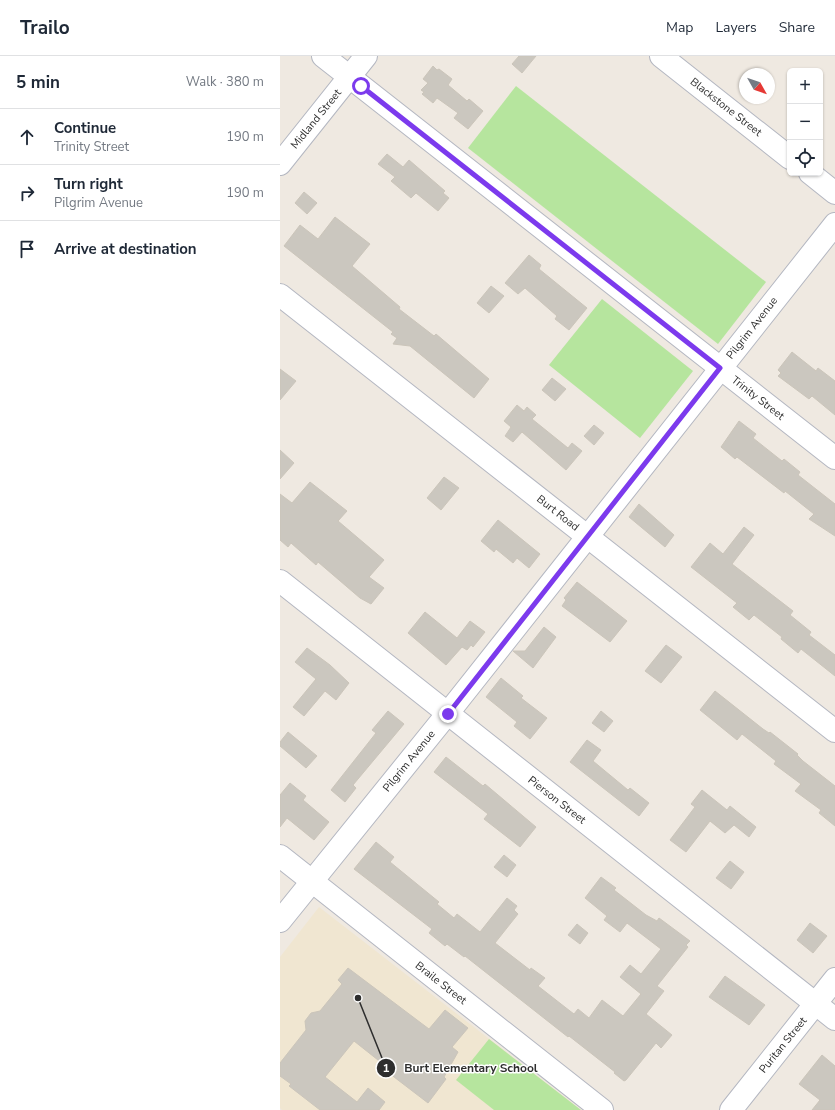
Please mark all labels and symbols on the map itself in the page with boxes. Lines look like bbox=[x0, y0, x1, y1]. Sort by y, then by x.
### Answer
north arrow bbox=[739, 68, 775, 104]
street label: Blackstone Street bbox=[687, 74, 765, 140]
route start bbox=[352, 77, 370, 95]
street label: Midland Street bbox=[287, 86, 345, 152]
street label: Pilgrim Avenue bbox=[723, 294, 781, 362]
street label: Trinity Street bbox=[728, 373, 788, 424]
street label: Burt Road bbox=[534, 492, 582, 534]
route end bbox=[439, 705, 457, 723]
street label: Pilgrim Avenue bbox=[379, 727, 439, 795]
street label: Pierson Street bbox=[525, 773, 589, 827]
street label: Braile Street bbox=[412, 958, 470, 1008]
street label: Puritan Street bbox=[756, 1014, 810, 1076]
callout: Burt Elementary School bbox=[376, 1056, 545, 1080]
text: 1 bbox=[382, 1060, 390, 1076]
text: Burt Elementary School bbox=[404, 1060, 538, 1076]

